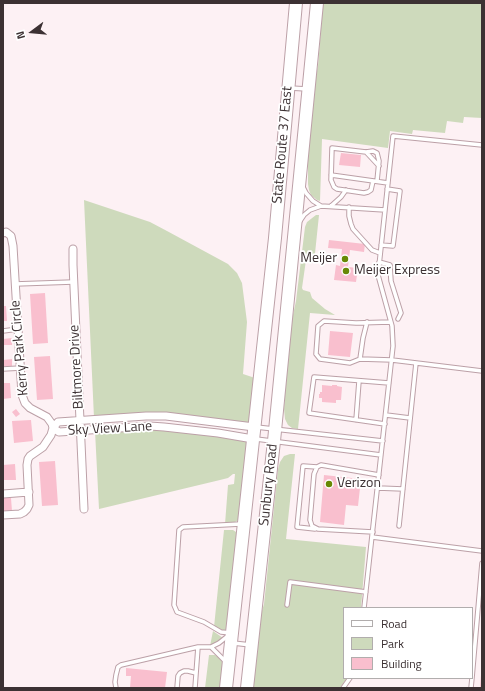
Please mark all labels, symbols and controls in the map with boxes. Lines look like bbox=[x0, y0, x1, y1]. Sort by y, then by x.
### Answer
north arrow bbox=[12, 12, 52, 52]
text: N bbox=[12, 29, 29, 41]
street label: State Route 37 East bbox=[269, 86, 297, 204]
place label: Meijer bbox=[300, 251, 337, 267]
marker: Meijer bbox=[340, 254, 350, 264]
place label: Meijer Express bbox=[354, 263, 440, 279]
marker: Meijer Express bbox=[341, 266, 351, 276]
street label: Kerry Park Circle bbox=[7, 299, 33, 397]
street label: Biltmore Drive bbox=[66, 324, 88, 410]
street label: Sky View Lane bbox=[67, 418, 153, 440]
street label: Sunbury Road bbox=[256, 443, 282, 527]
place label: Verizon bbox=[337, 476, 381, 492]
marker: Verizon bbox=[324, 479, 334, 489]
legend bbox=[343, 607, 473, 679]
text: Road bbox=[381, 614, 407, 633]
text: Park bbox=[381, 634, 404, 653]
text: Building bbox=[381, 654, 422, 673]

